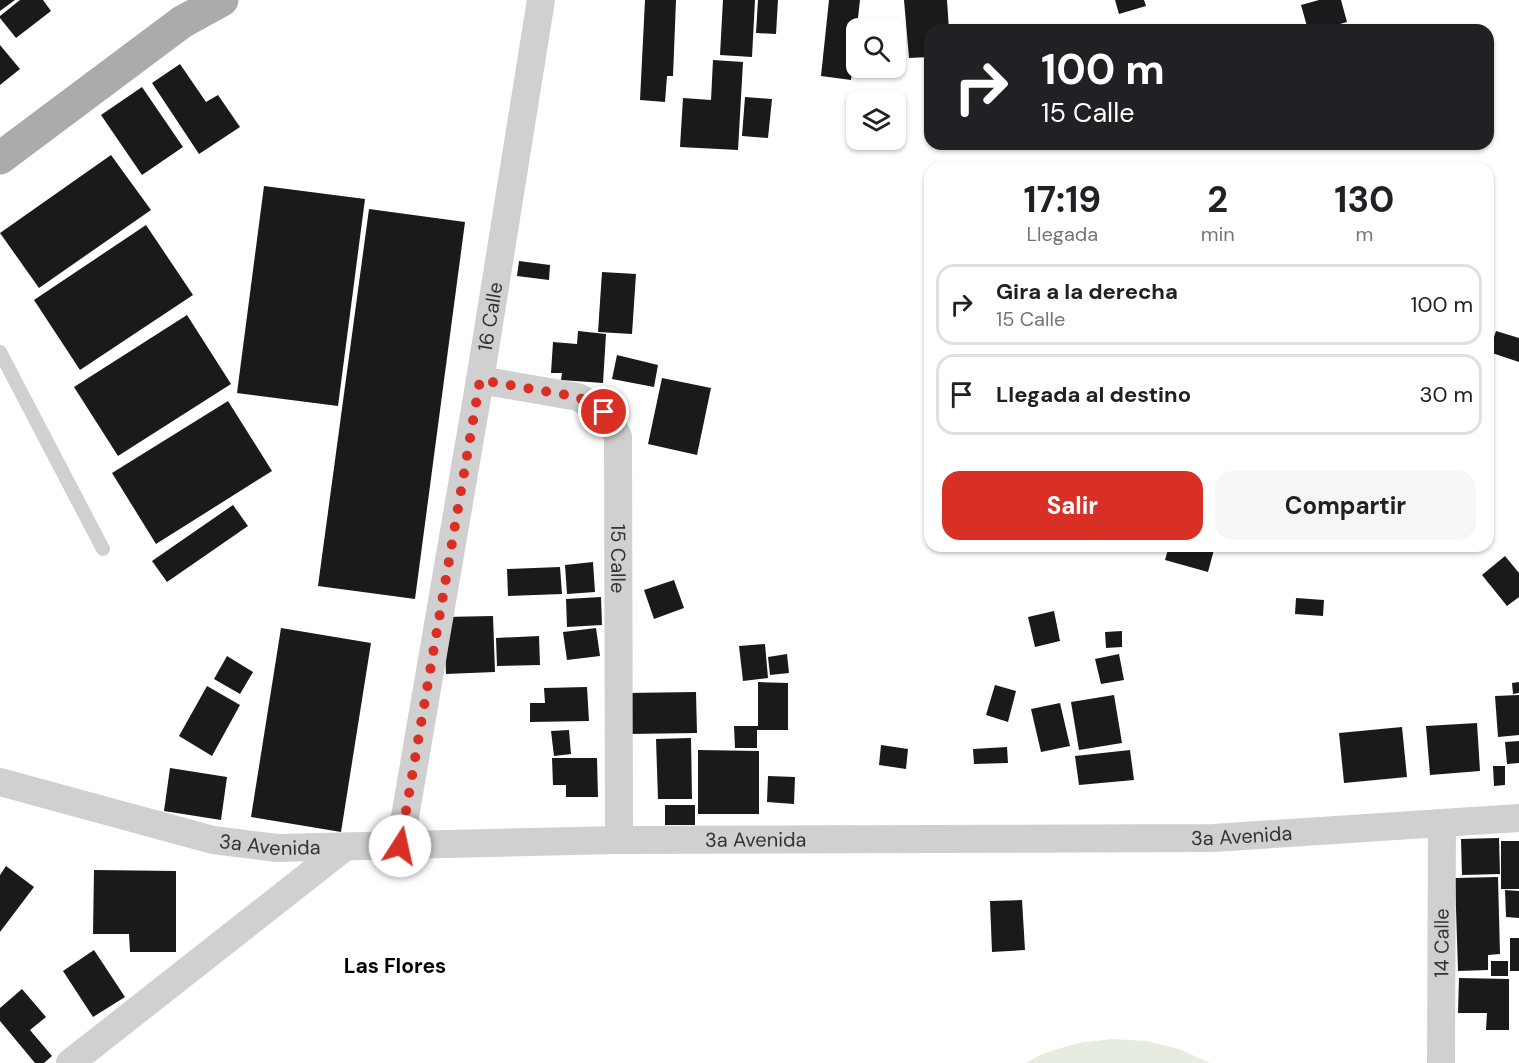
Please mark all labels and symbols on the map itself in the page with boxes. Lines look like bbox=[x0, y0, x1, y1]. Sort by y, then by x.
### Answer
street label: 16 Calle bbox=[472, 280, 509, 353]
pin bbox=[578, 386, 629, 437]
street label: 15 Calle bbox=[605, 524, 631, 593]
position arrow bbox=[368, 814, 432, 878]
street label: 3a Avenida bbox=[1191, 820, 1293, 851]
street label: 3a Avenida bbox=[705, 826, 806, 853]
street label: 3a Avenida bbox=[218, 828, 321, 861]
street label: 14 Calle bbox=[1428, 908, 1455, 978]
district label: Las Flores bbox=[344, 952, 446, 980]

